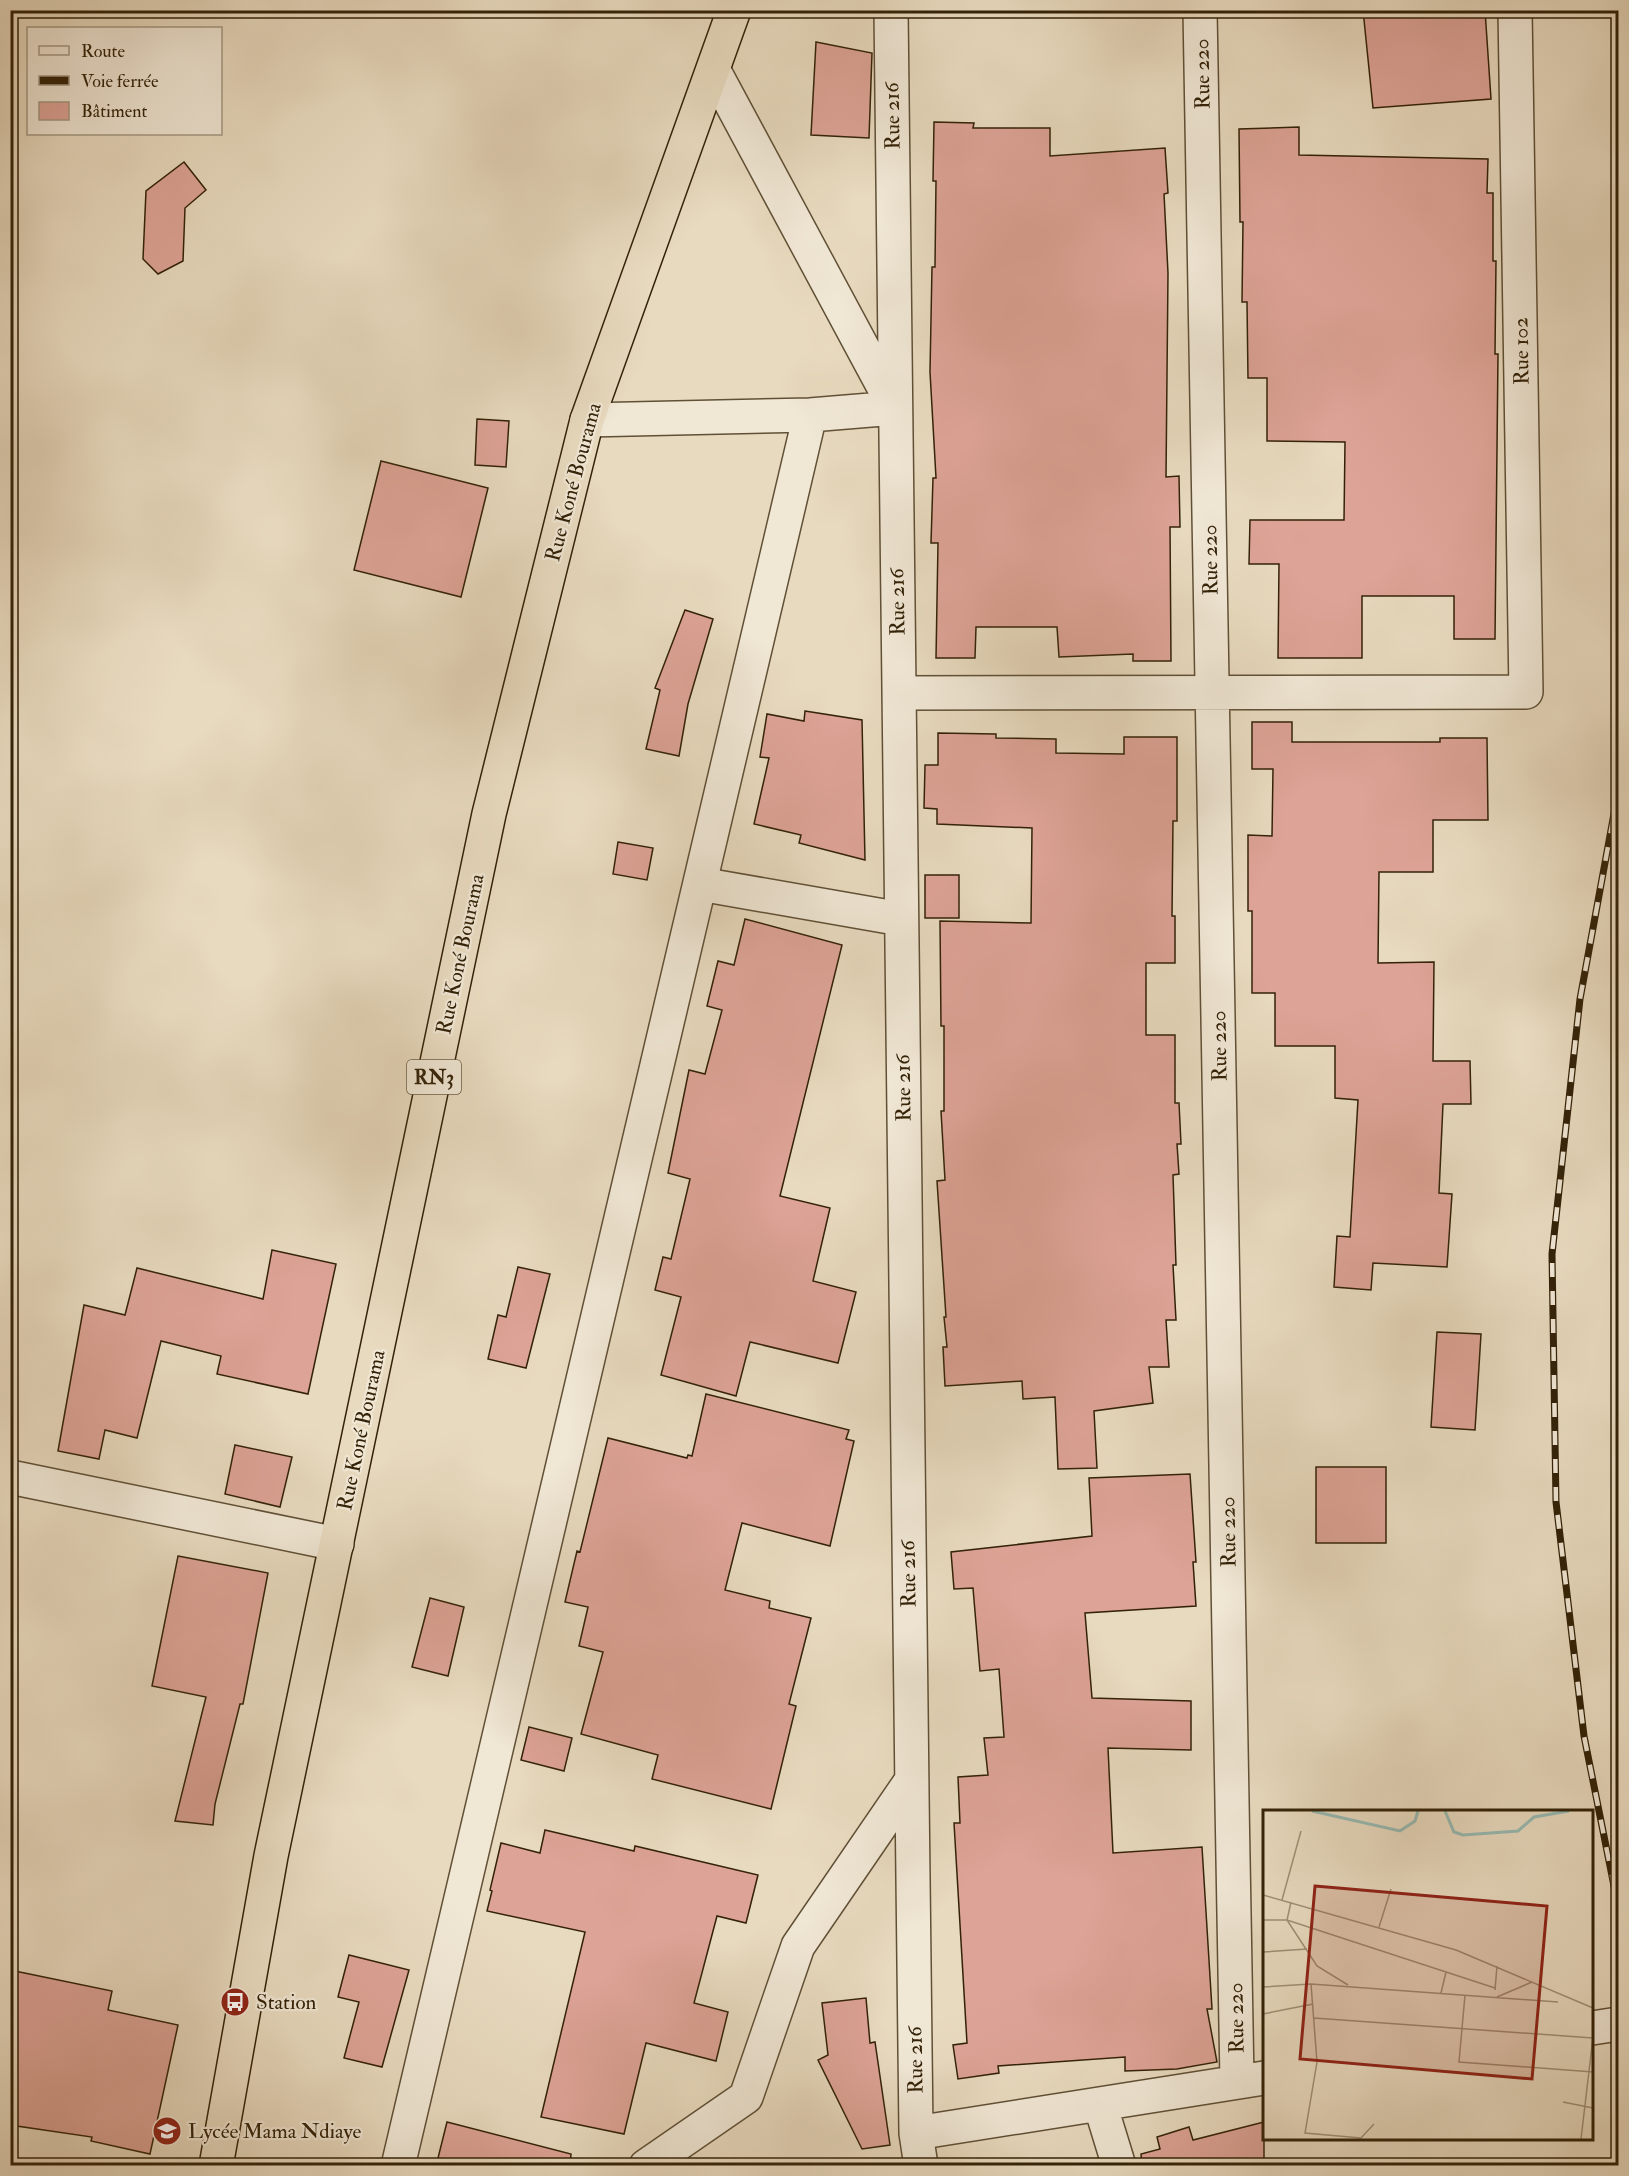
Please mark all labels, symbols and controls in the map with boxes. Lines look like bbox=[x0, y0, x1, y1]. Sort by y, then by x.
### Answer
legend bbox=[27, 27, 222, 135]
street label: Rue 220 bbox=[1188, 38, 1217, 110]
text: Route bbox=[81, 40, 125, 63]
text: Voie ferrée bbox=[81, 70, 159, 93]
street label: Rue 216 bbox=[878, 81, 907, 150]
text: Bâtiment bbox=[81, 100, 147, 123]
street label: Rue 102 bbox=[1507, 317, 1536, 385]
street label: Rue Koné Bourama bbox=[539, 399, 608, 565]
street label: Rue 220 bbox=[1196, 524, 1225, 596]
street label: Rue 216 bbox=[883, 567, 912, 636]
street label: Rue Koné Bourama bbox=[430, 871, 491, 1037]
street label: Rue 220 bbox=[1205, 1010, 1234, 1082]
street label: Rue 216 bbox=[889, 1053, 918, 1122]
road number: RN3 bbox=[407, 1060, 461, 1094]
street label: Rue Koné Bourama bbox=[331, 1347, 392, 1513]
street label: Rue 220 bbox=[1214, 1496, 1243, 1568]
street label: Rue 216 bbox=[894, 1539, 923, 1608]
inset map bbox=[1263, 1810, 1593, 2140]
street label: Rue 220 bbox=[1222, 1982, 1251, 2054]
bus stop icon: Station bbox=[219, 1986, 251, 2018]
place label: Station bbox=[256, 1989, 317, 2016]
street label: Rue 216 bbox=[901, 2025, 930, 2094]
school or university icon: Lycée Mama Ndiaye bbox=[151, 2115, 183, 2147]
place label: Lycée Mama Ndiaye bbox=[188, 2118, 362, 2145]

